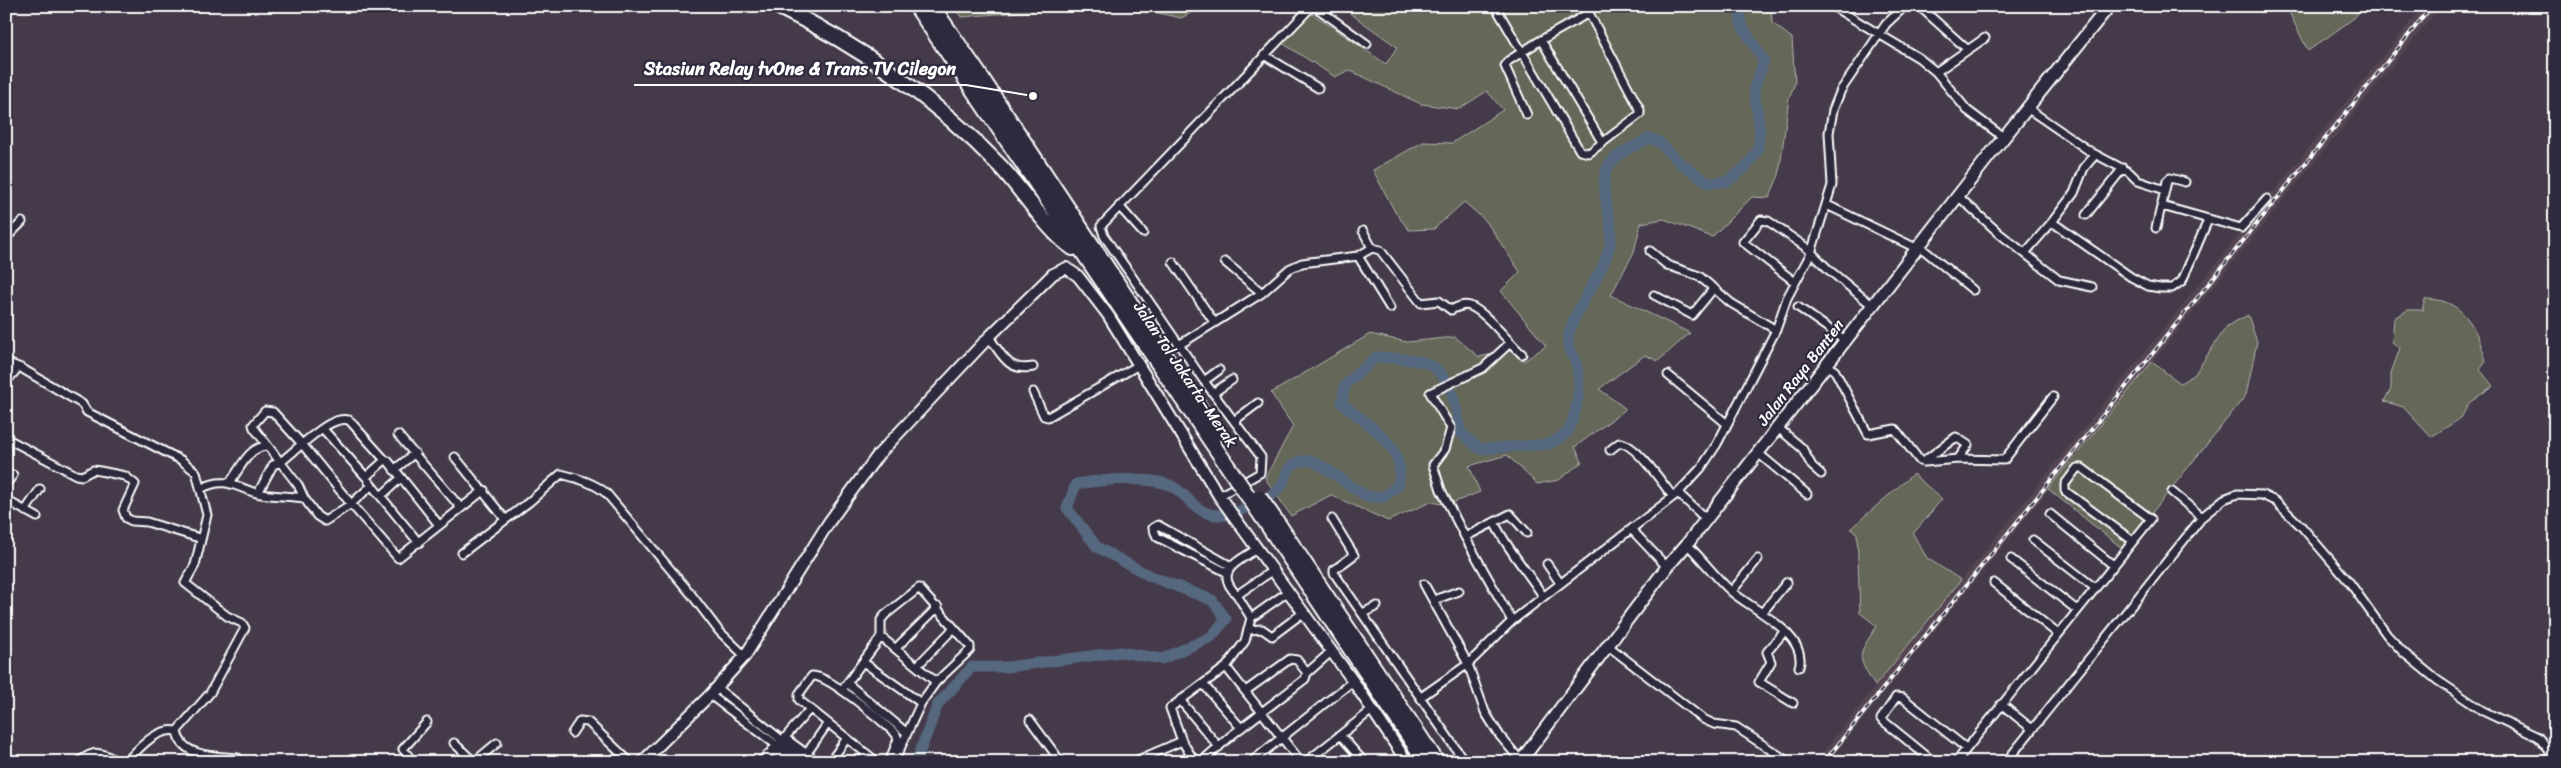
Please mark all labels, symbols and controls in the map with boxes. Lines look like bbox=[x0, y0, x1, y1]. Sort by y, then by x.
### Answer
callout: Stasiun Relay tvOne & Trans TV Cilegon bbox=[634, 52, 966, 85]
text: Stasiun Relay tvOne & Trans TV Cilegon bbox=[643, 53, 956, 85]
street label: Jalan Tol Jakarta–Merak bbox=[1125, 294, 1246, 454]
street label: Jalan Raya Banten bbox=[1749, 312, 1852, 433]

